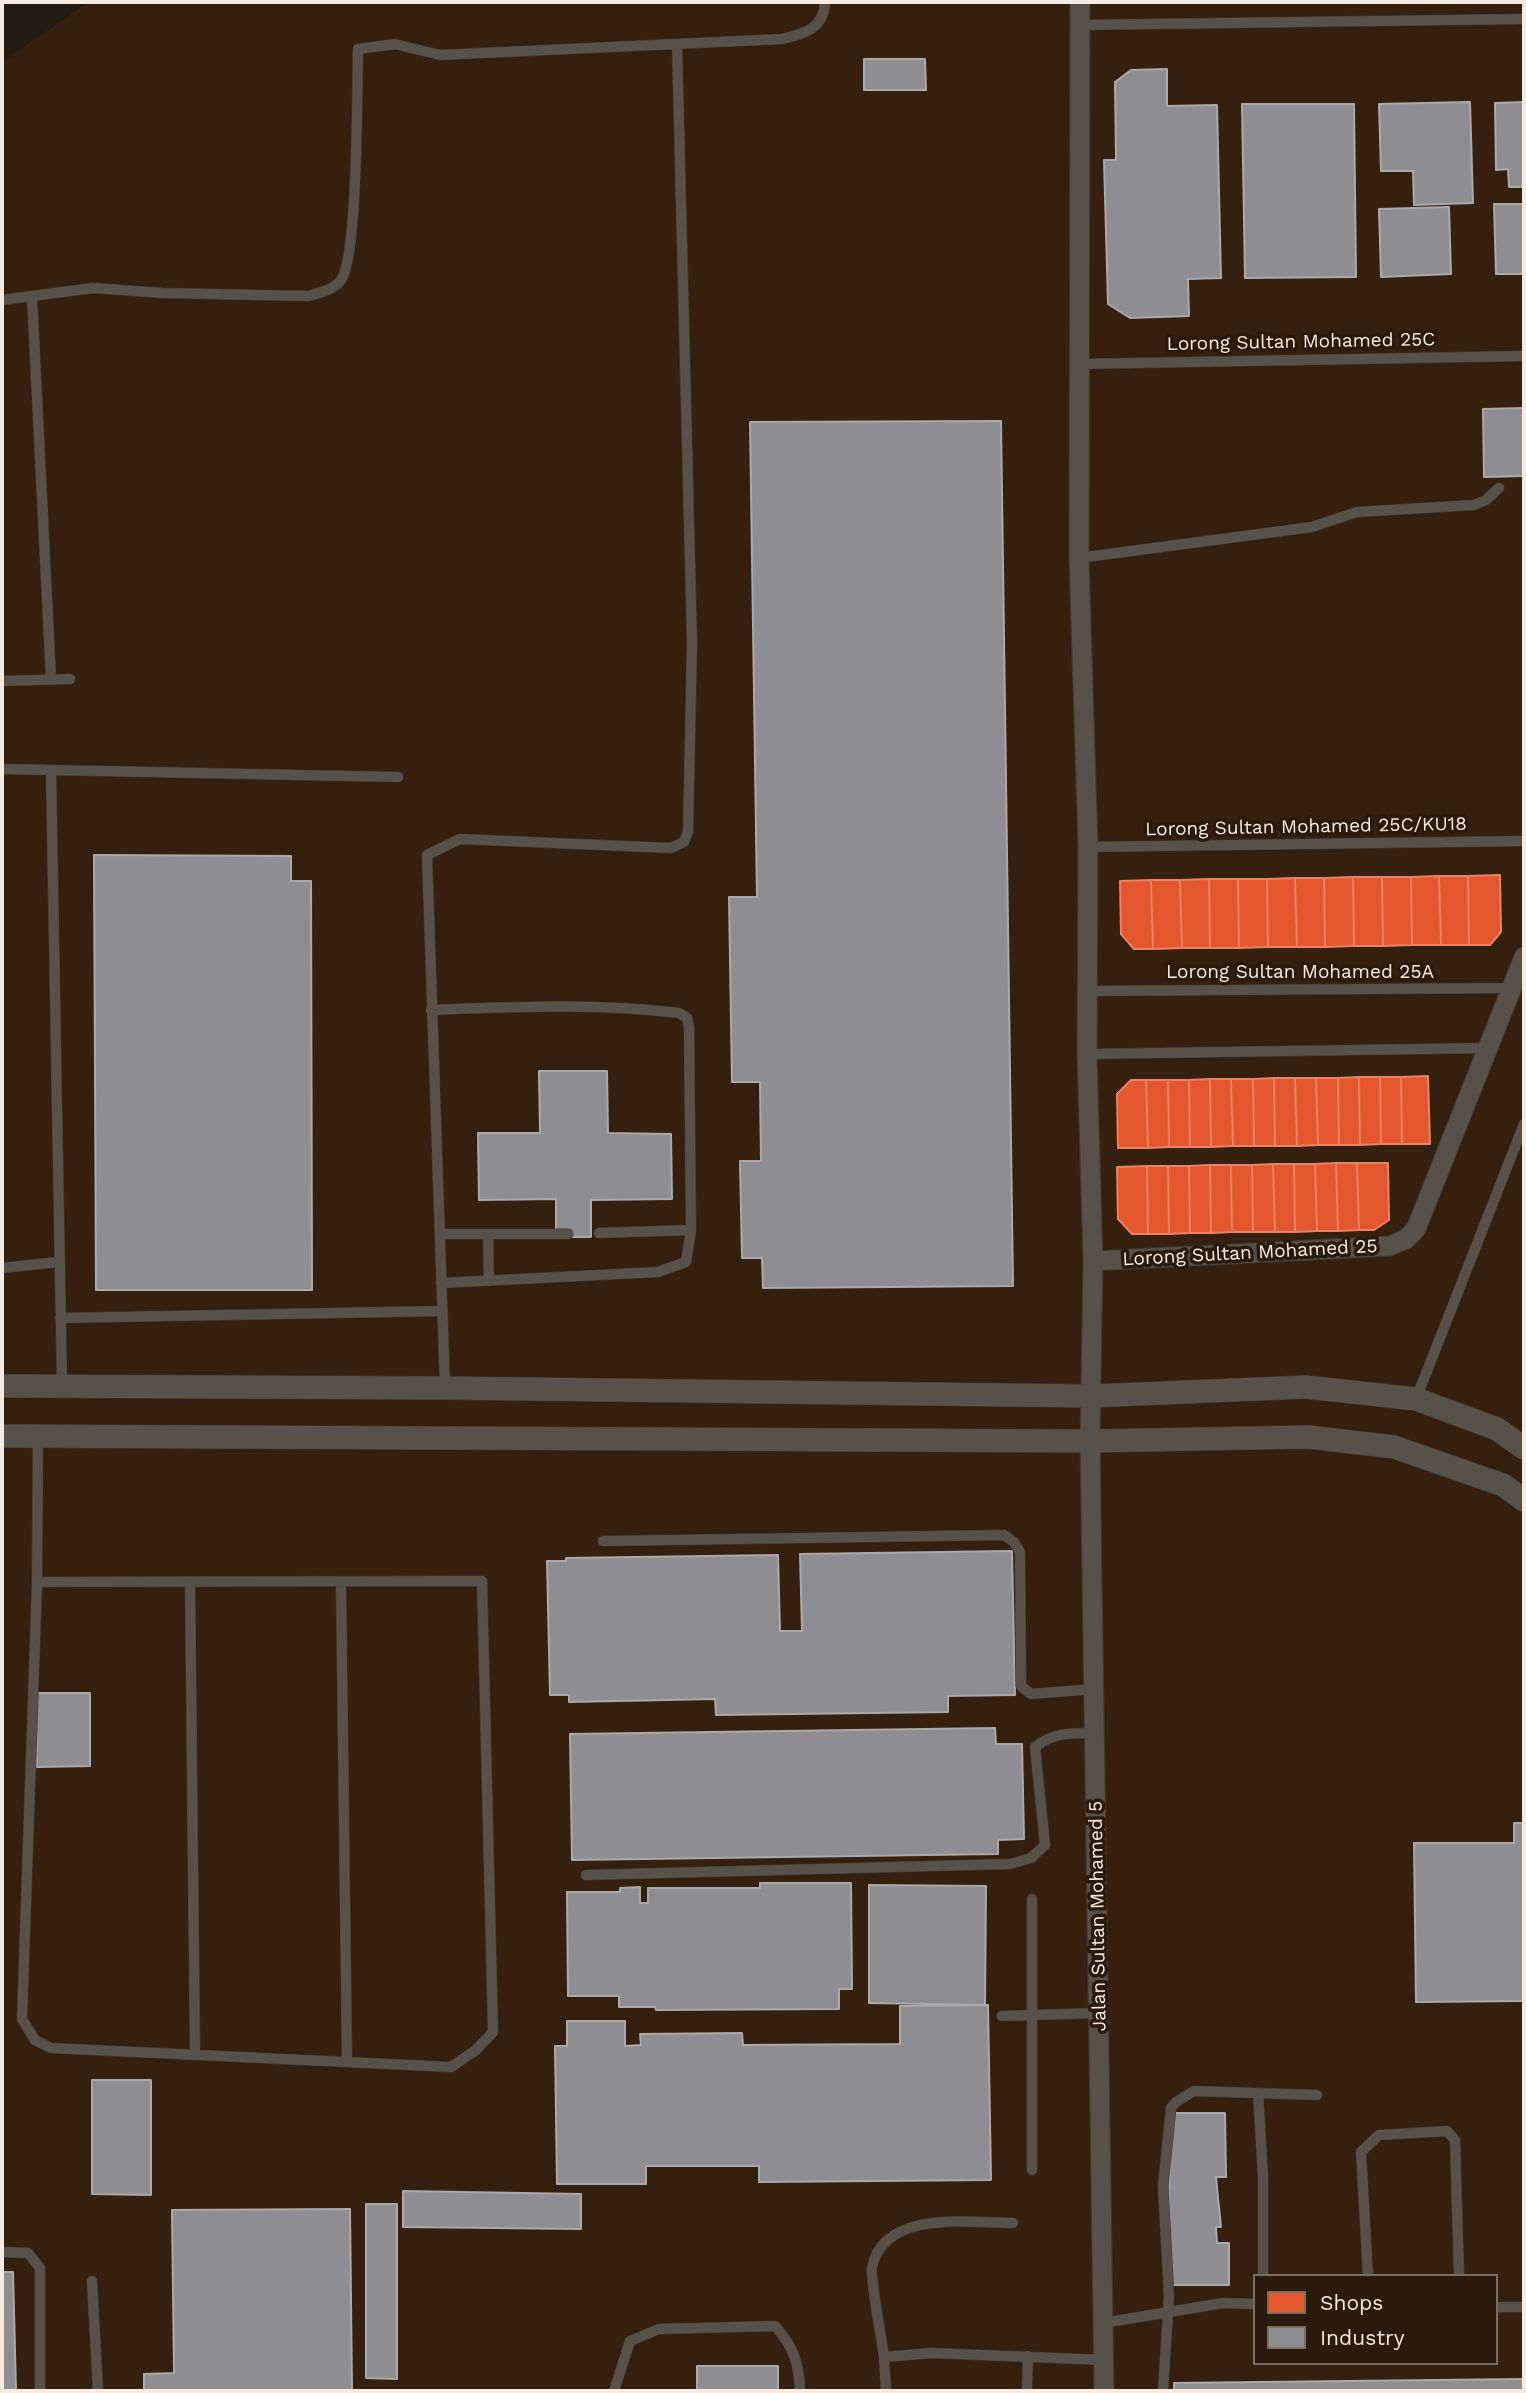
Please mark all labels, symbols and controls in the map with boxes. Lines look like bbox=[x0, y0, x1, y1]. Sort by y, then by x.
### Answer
street label: Lorong Sultan Mohamed 25C bbox=[1167, 328, 1435, 356]
street label: Lorong Sultan Mohamed 25C/KU18 bbox=[1145, 813, 1467, 841]
street label: Lorong Sultan Mohamed 25A bbox=[1166, 961, 1434, 983]
street label: Lorong Sultan Mohamed 25 bbox=[1122, 1235, 1378, 1271]
street label: Jalan Sultan Mohamed 5 bbox=[1085, 1800, 1111, 2032]
legend bbox=[1253, 2274, 1498, 2365]
text: Shops bbox=[1320, 2290, 1383, 2315]
text: Industry bbox=[1320, 2325, 1405, 2350]

